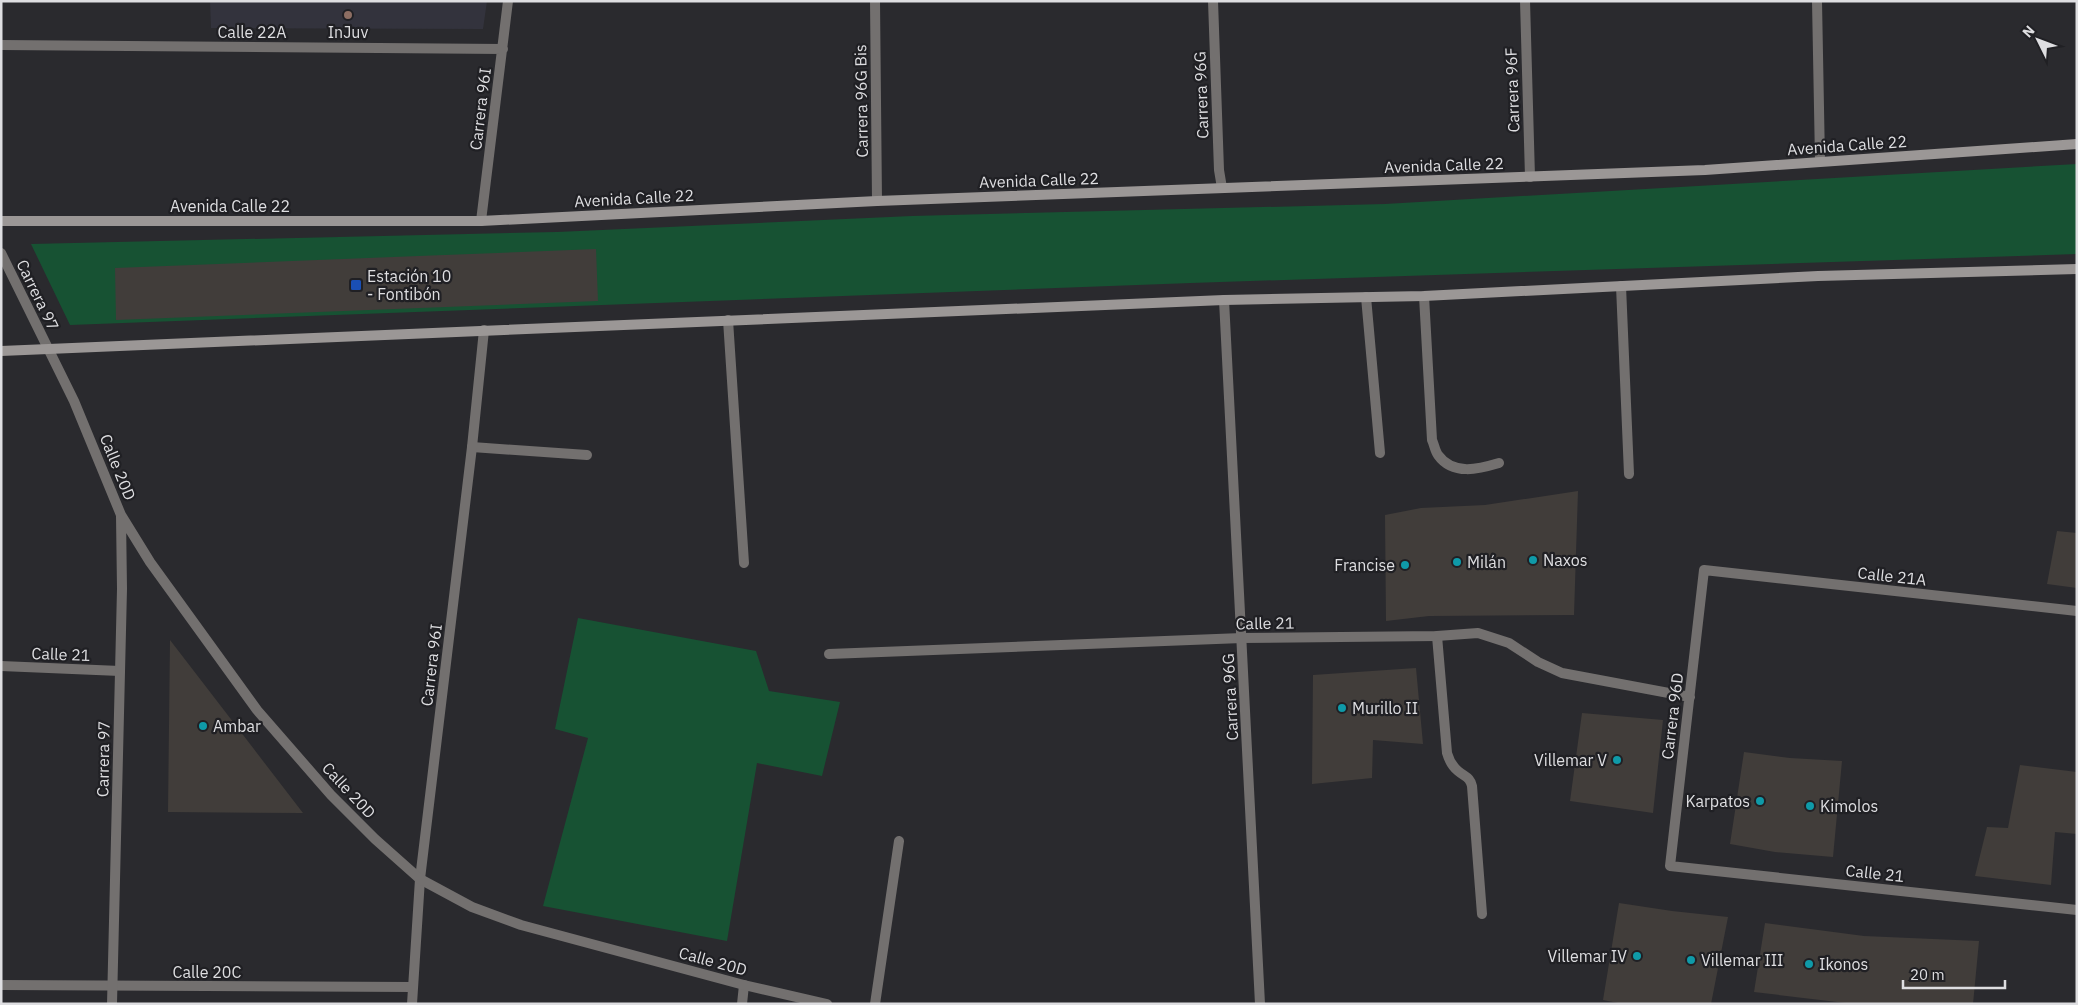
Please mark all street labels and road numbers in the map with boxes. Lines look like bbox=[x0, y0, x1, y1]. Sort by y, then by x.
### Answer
street label: Calle 22A bbox=[217, 22, 287, 42]
street label: Carrera 96G Bis bbox=[850, 44, 872, 158]
street label: Carrera 96F bbox=[1501, 47, 1523, 133]
street label: Carrera 96G bbox=[1189, 51, 1213, 139]
street label: Carrera 96I bbox=[465, 67, 495, 151]
street label: Avenida Calle 22 bbox=[1786, 131, 1908, 159]
street label: Avenida Calle 22 bbox=[1384, 153, 1504, 177]
street label: Avenida Calle 22 bbox=[979, 168, 1099, 192]
street label: Avenida Calle 22 bbox=[574, 185, 694, 211]
street label: Avenida Calle 22 bbox=[170, 196, 290, 216]
street label: Carrera 97 bbox=[12, 256, 64, 334]
street label: Calle 20D bbox=[96, 431, 140, 503]
street label: Calle 21A bbox=[1857, 562, 1927, 590]
street label: Calle 21 bbox=[1235, 612, 1295, 634]
street label: Carrera 96I bbox=[416, 623, 446, 707]
street label: Calle 21 bbox=[31, 643, 91, 665]
street label: Carrera 96G bbox=[1218, 653, 1242, 741]
street label: Carrera 96D bbox=[1657, 672, 1687, 760]
street label: Carrera 97 bbox=[92, 721, 114, 797]
street label: Calle 20D bbox=[318, 758, 380, 822]
street label: Calle 21 bbox=[1845, 860, 1905, 886]
street label: Calle 20D bbox=[677, 942, 749, 980]
street label: Calle 20C bbox=[173, 962, 241, 982]

